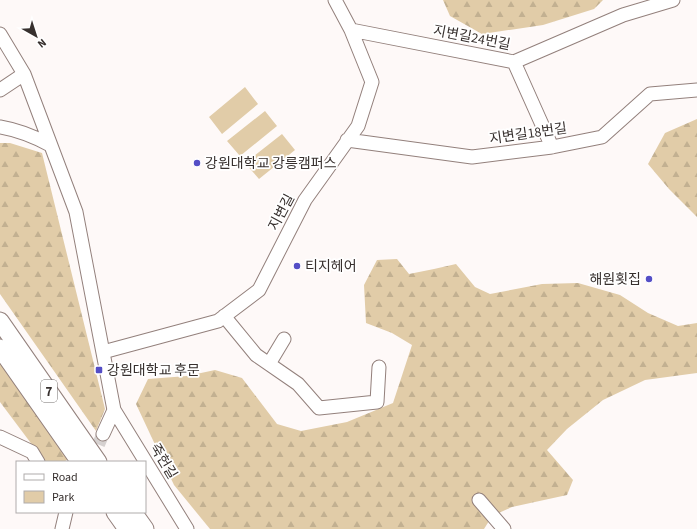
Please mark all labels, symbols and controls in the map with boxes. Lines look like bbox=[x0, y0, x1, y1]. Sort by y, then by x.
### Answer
north arrow bbox=[16, 16, 56, 56]
street label: 지변길24번길 bbox=[431, 21, 512, 55]
text: N bbox=[34, 35, 50, 52]
street label: 지변길18번길 bbox=[488, 119, 568, 149]
place label: 강원대학교 강릉캠퍼스 bbox=[205, 154, 337, 174]
marker: 강원대학교 강릉캠퍼스 bbox=[192, 158, 202, 168]
street label: 지변길 bbox=[264, 191, 300, 234]
place label: 티지헤어 bbox=[305, 257, 357, 277]
marker: 티지헤어 bbox=[292, 261, 302, 271]
place label: 해원횟집 bbox=[589, 270, 641, 290]
marker: 해원횟집 bbox=[644, 274, 654, 284]
place label: 강원대학교 후문 bbox=[107, 361, 200, 381]
marker: 강원대학교 후문 bbox=[94, 365, 104, 375]
road number: 7 bbox=[41, 380, 57, 402]
street label: 죽헌길 bbox=[145, 440, 182, 483]
legend bbox=[16, 461, 146, 513]
text: Road bbox=[52, 469, 78, 486]
text: Park bbox=[52, 489, 74, 506]

